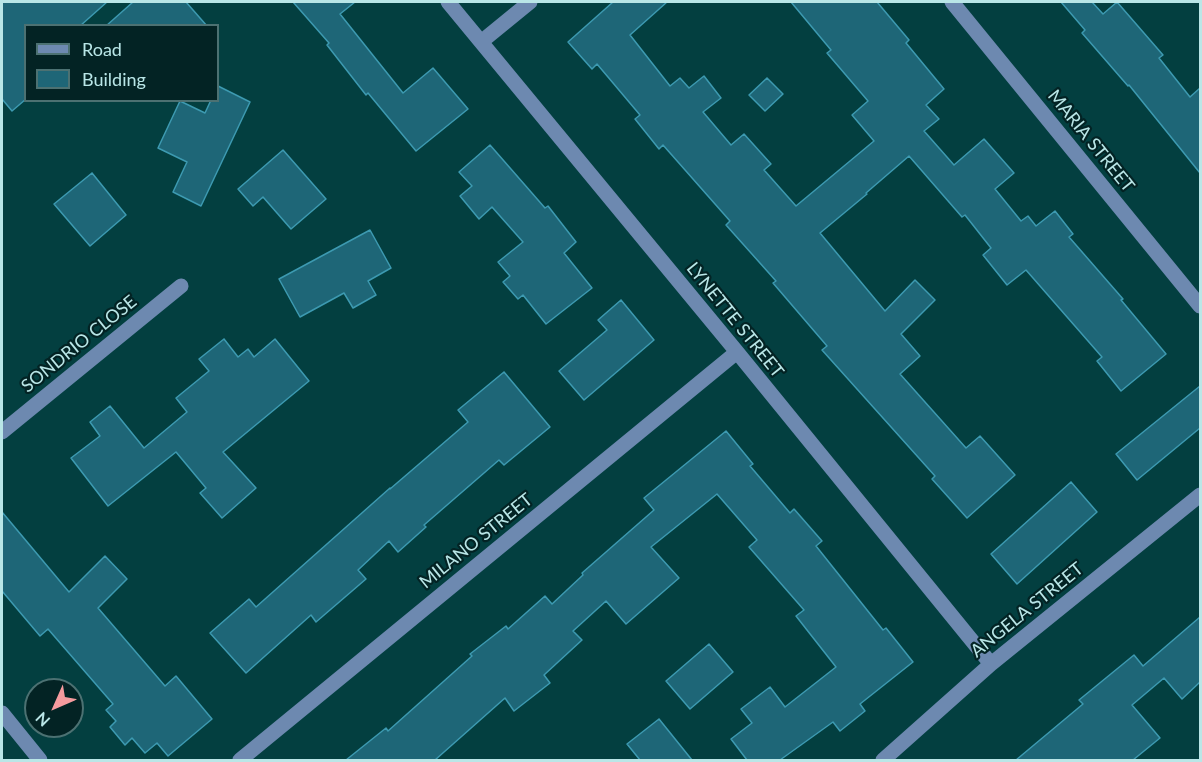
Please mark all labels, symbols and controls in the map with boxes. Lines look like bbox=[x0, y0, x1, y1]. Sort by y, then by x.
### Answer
legend bbox=[24, 24, 219, 102]
text: Road bbox=[82, 38, 122, 60]
text: Building bbox=[82, 68, 146, 90]
street label: MARIA STREET bbox=[1043, 86, 1139, 196]
street label: LYNETTE STREET bbox=[682, 258, 788, 382]
street label: SONDRIO CLOSE bbox=[17, 291, 141, 397]
street label: MILANO STREET bbox=[415, 489, 537, 593]
street label: ANGELA STREET bbox=[966, 558, 1088, 662]
north arrow bbox=[24, 678, 84, 738]
text: N bbox=[31, 709, 53, 731]

